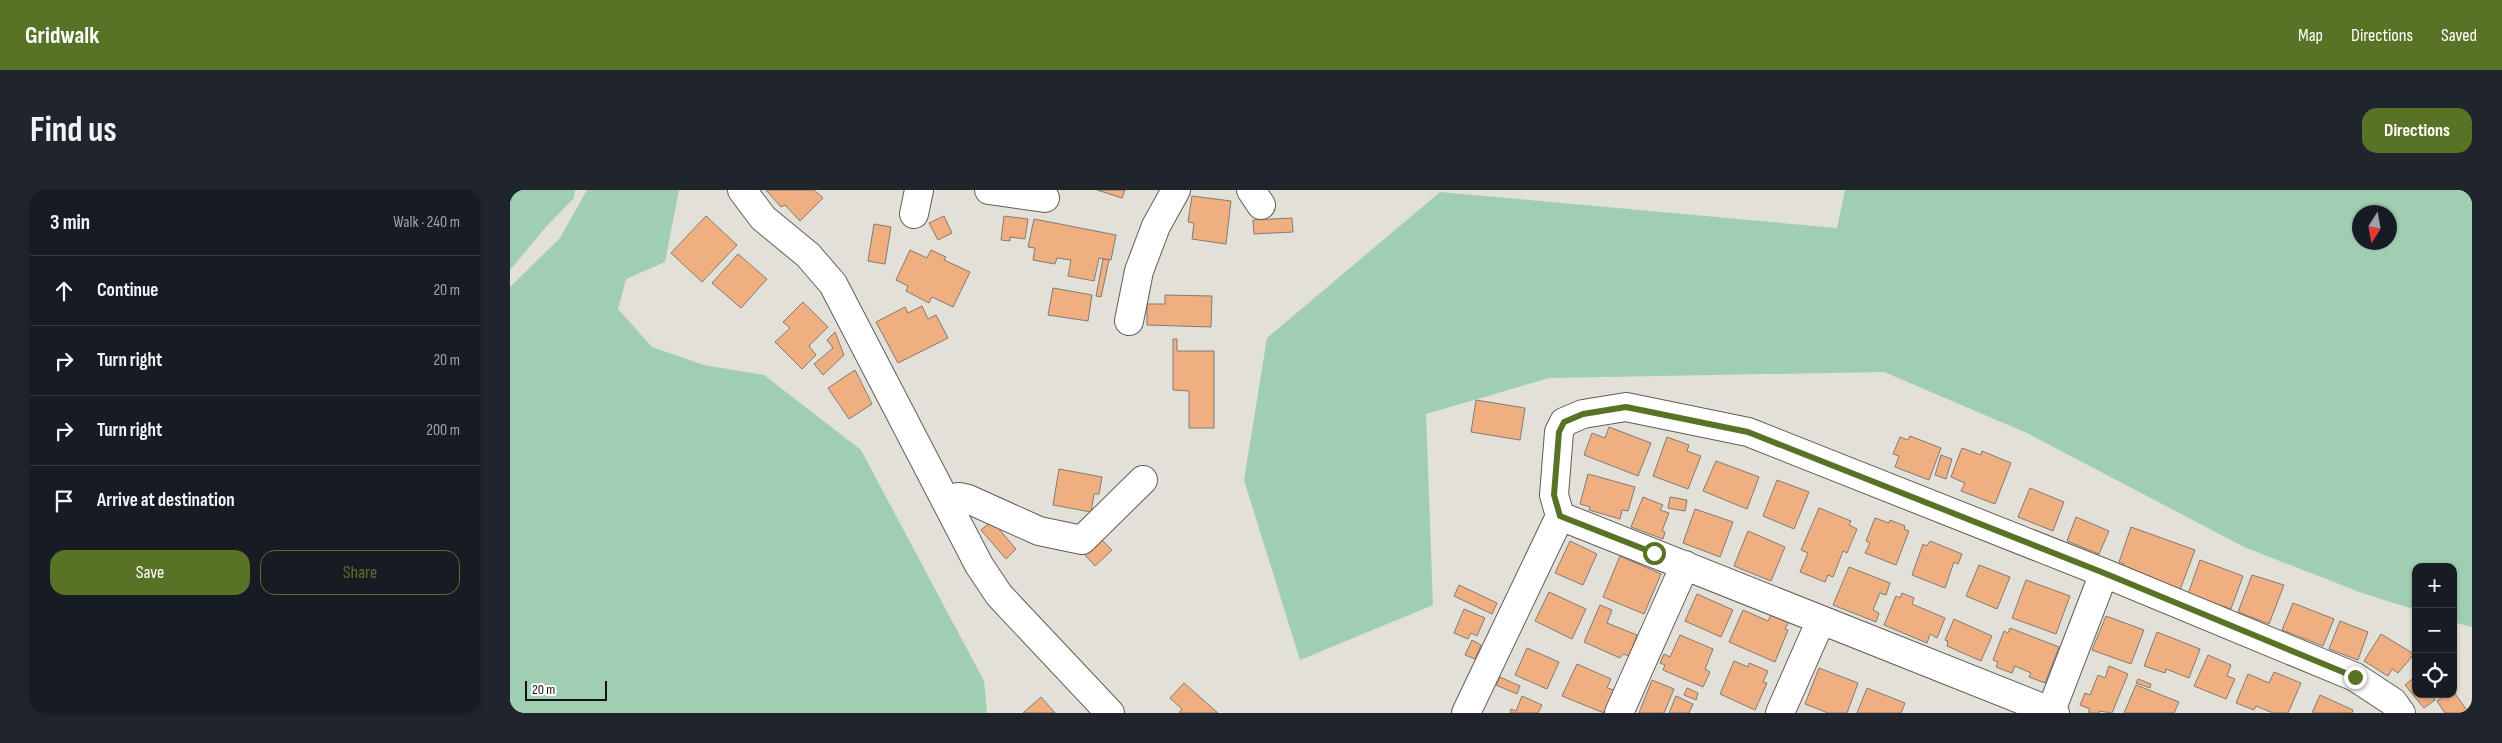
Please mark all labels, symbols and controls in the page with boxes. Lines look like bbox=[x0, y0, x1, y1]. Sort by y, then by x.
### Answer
text: Gridwalk bbox=[25, 21, 99, 50]
text: Map bbox=[2298, 25, 2323, 46]
text: Directions bbox=[2351, 25, 2413, 46]
text: Saved bbox=[2441, 25, 2477, 46]
button: Directions bbox=[2362, 108, 2472, 153]
text: Find us bbox=[30, 109, 117, 152]
north arrow bbox=[2352, 205, 2397, 250]
text: 3 min bbox=[50, 210, 90, 235]
text: Walk · 240 m bbox=[393, 213, 460, 232]
icon: ahead bbox=[50, 277, 78, 305]
text: Continue bbox=[97, 279, 158, 302]
text: 20 m bbox=[433, 281, 460, 300]
icon: right bbox=[50, 347, 78, 375]
text: Turn right bbox=[97, 349, 162, 372]
text: 20 m bbox=[433, 351, 460, 370]
icon: right bbox=[50, 417, 78, 445]
text: Turn right bbox=[97, 419, 162, 442]
text: 200 m bbox=[426, 421, 460, 440]
icon: arrive bbox=[50, 487, 78, 515]
text: Arrive at destination bbox=[97, 489, 235, 512]
route start bbox=[1643, 542, 1666, 565]
button: Save bbox=[50, 550, 250, 595]
button: Share bbox=[260, 550, 460, 595]
map controls bbox=[2412, 563, 2457, 698]
button: + bbox=[2412, 563, 2457, 608]
button: − bbox=[2412, 608, 2457, 653]
button: locate bbox=[2412, 653, 2457, 698]
route end bbox=[2344, 666, 2367, 689]
scale bar bbox=[525, 678, 608, 701]
text: 20 m bbox=[532, 681, 555, 698]

